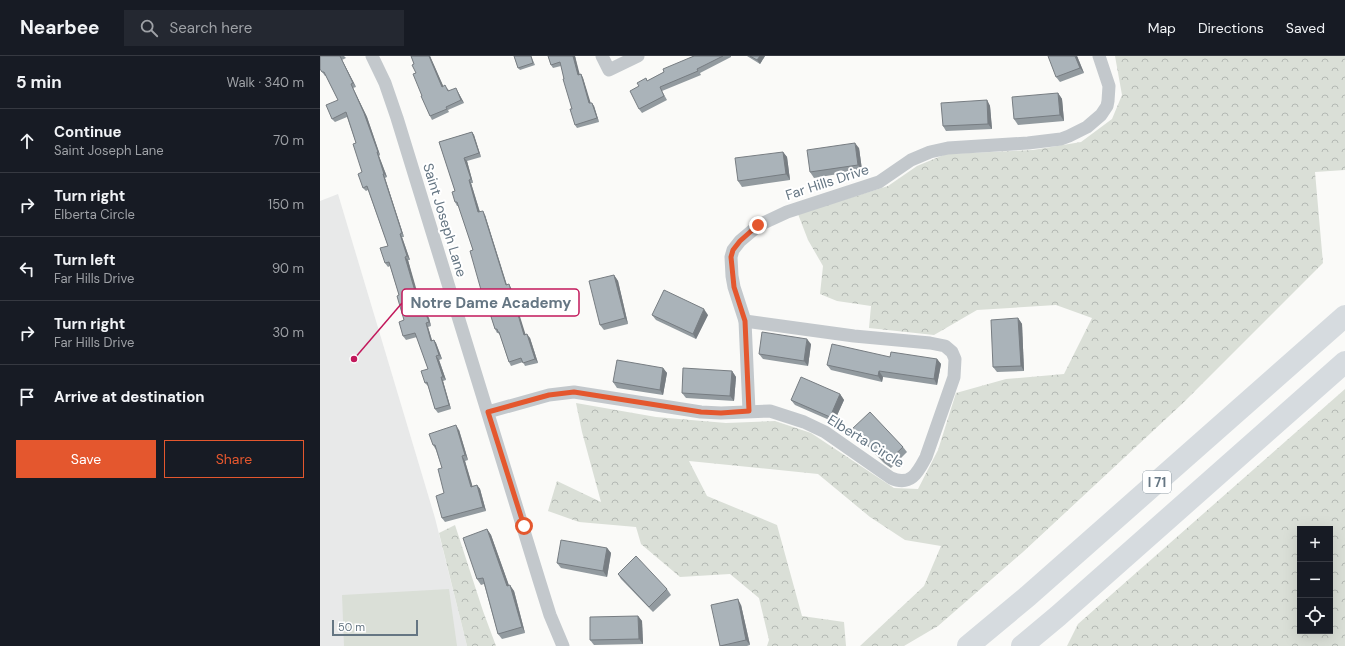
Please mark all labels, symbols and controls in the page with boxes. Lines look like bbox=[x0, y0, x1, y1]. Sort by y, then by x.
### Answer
search box bbox=[124, 10, 404, 46]
text: Nearbee bbox=[20, 15, 100, 40]
icon: search bbox=[138, 17, 160, 39]
text: Search here bbox=[170, 18, 252, 38]
text: Map bbox=[1148, 19, 1176, 37]
text: Directions bbox=[1198, 19, 1264, 37]
text: Saved bbox=[1286, 19, 1325, 37]
text: 5 min bbox=[16, 71, 62, 93]
text: Walk · 340 m bbox=[227, 74, 304, 91]
text: Continue bbox=[54, 122, 122, 142]
icon: ahead bbox=[16, 130, 38, 152]
text: 70 m bbox=[273, 132, 304, 149]
text: Saint Joseph Lane bbox=[54, 142, 164, 159]
street label: Far Hills Drive bbox=[783, 160, 871, 204]
street label: Saint Joseph Lane bbox=[419, 161, 471, 279]
text: Turn right bbox=[54, 186, 125, 206]
icon: right bbox=[16, 194, 38, 216]
text: 150 m bbox=[268, 196, 304, 213]
text: Elberta Circle bbox=[54, 206, 135, 223]
route end bbox=[749, 216, 767, 234]
text: Turn left bbox=[54, 250, 115, 270]
icon: left bbox=[16, 258, 38, 280]
text: 90 m bbox=[272, 260, 304, 277]
text: Far Hills Drive bbox=[54, 270, 134, 287]
callout: Notre Dame Academy bbox=[402, 289, 579, 316]
text: Notre Dame Academy bbox=[411, 293, 571, 313]
text: Turn right bbox=[54, 314, 125, 334]
icon: right bbox=[16, 322, 38, 344]
text: 30 m bbox=[272, 324, 304, 341]
text: Far Hills Drive bbox=[54, 334, 134, 351]
icon: arrive bbox=[16, 386, 38, 408]
text: Arrive at destination bbox=[54, 387, 205, 407]
street label: Elberta Circle bbox=[824, 410, 908, 472]
button: Save bbox=[16, 440, 156, 478]
button: Share bbox=[164, 440, 304, 478]
road number: I 71 bbox=[1143, 471, 1171, 493]
route start bbox=[515, 517, 533, 535]
map controls bbox=[1297, 526, 1333, 634]
button: + bbox=[1297, 526, 1333, 562]
button: − bbox=[1297, 562, 1333, 598]
button: locate bbox=[1297, 598, 1333, 634]
scale bar bbox=[332, 618, 418, 637]
text: 50 m bbox=[338, 620, 365, 634]

